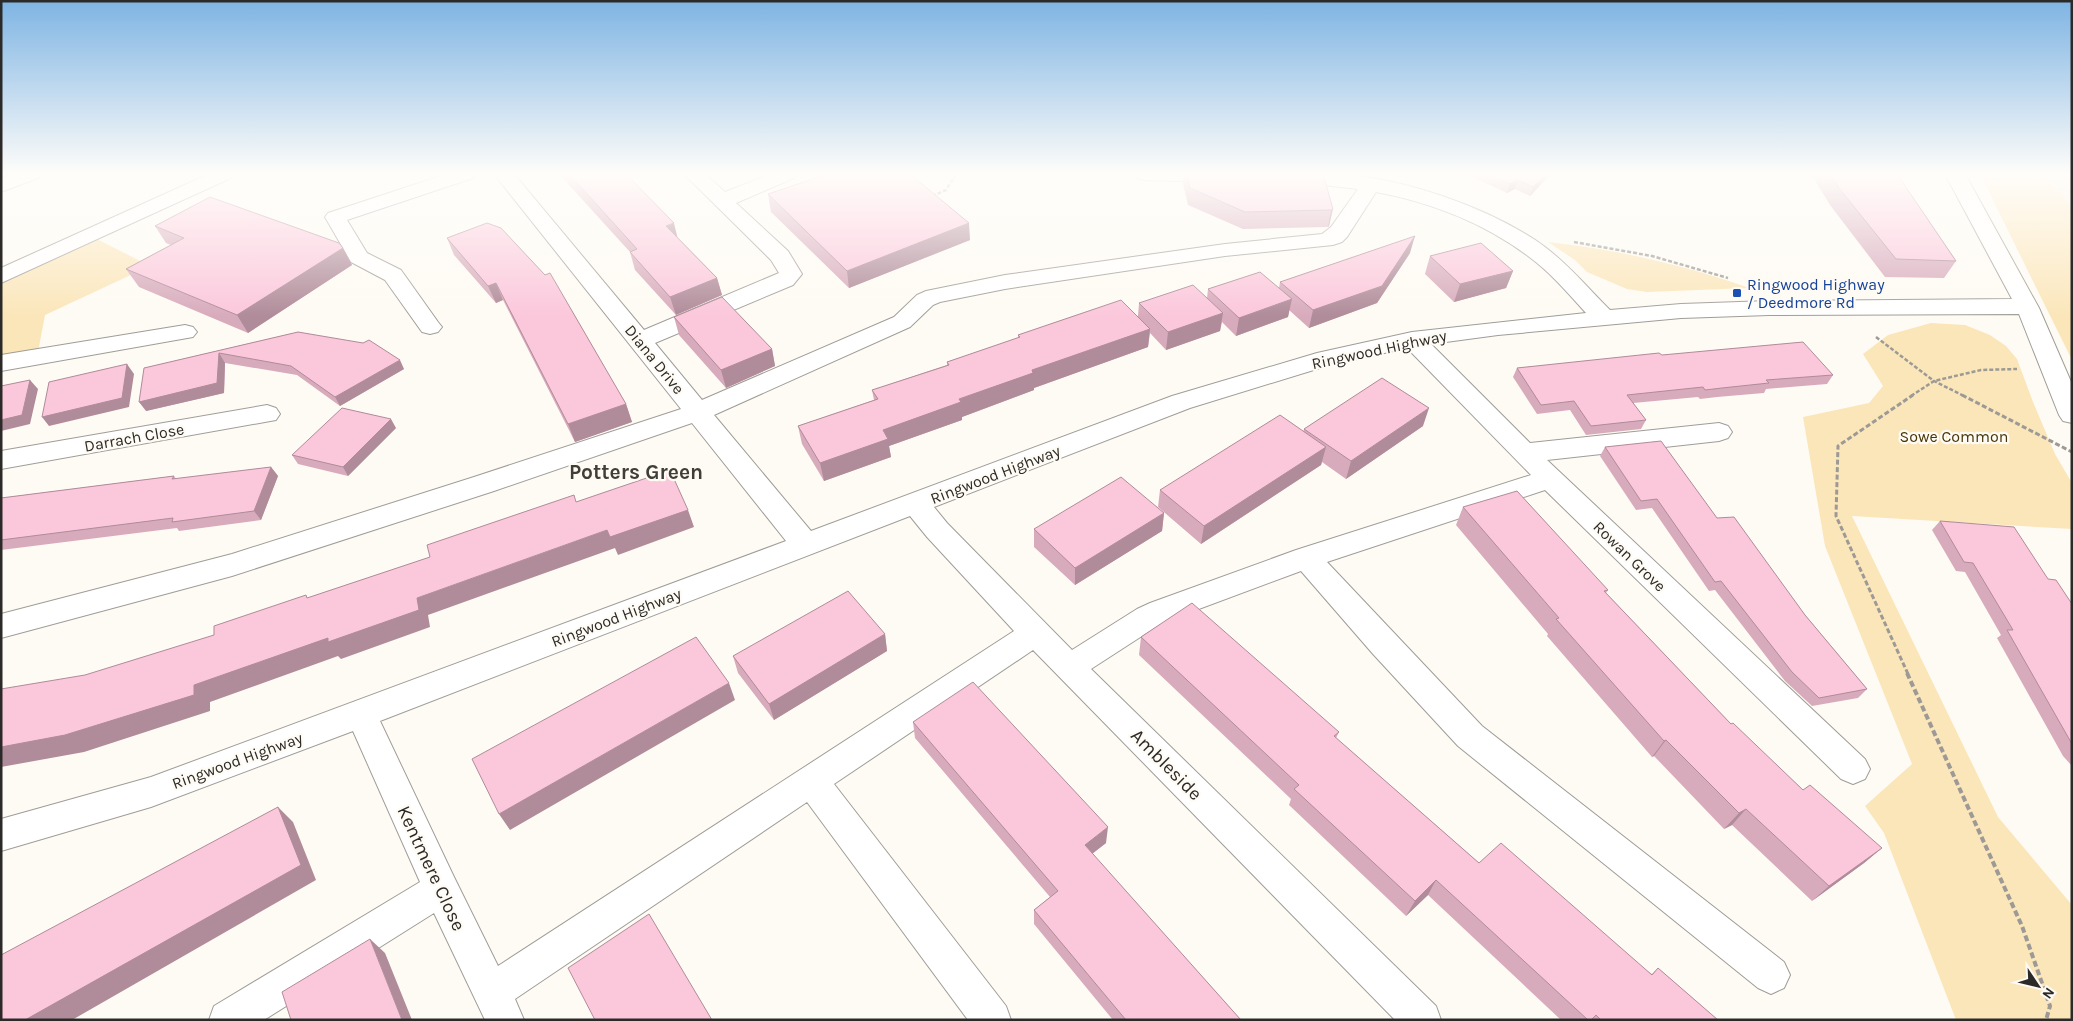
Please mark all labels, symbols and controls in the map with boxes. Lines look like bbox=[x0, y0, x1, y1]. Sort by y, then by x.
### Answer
place label: Ringwood Highway / Deedmore Rd bbox=[1747, 275, 1885, 312]
marker: Ringwood Highway / Deedmore Rd bbox=[1731, 287, 1743, 299]
street label: Diana Drive bbox=[621, 321, 688, 398]
street label: Ringwood Highway bbox=[1310, 326, 1449, 373]
street label: Darrach Close bbox=[83, 419, 186, 456]
park label: Sowe Common bbox=[1900, 427, 2008, 446]
street label: Ringwood Highway bbox=[928, 441, 1063, 508]
district label: Potters Green bbox=[569, 460, 703, 484]
street label: Rowan Grove bbox=[1589, 517, 1670, 596]
street label: Ringwood Highway bbox=[549, 584, 684, 651]
street label: Ambleside bbox=[1126, 725, 1206, 805]
street label: Ringwood Highway bbox=[169, 728, 306, 793]
street label: Kentmere Close bbox=[392, 802, 470, 935]
north arrow bbox=[2013, 961, 2063, 1011]
text: N bbox=[2038, 984, 2058, 1002]

